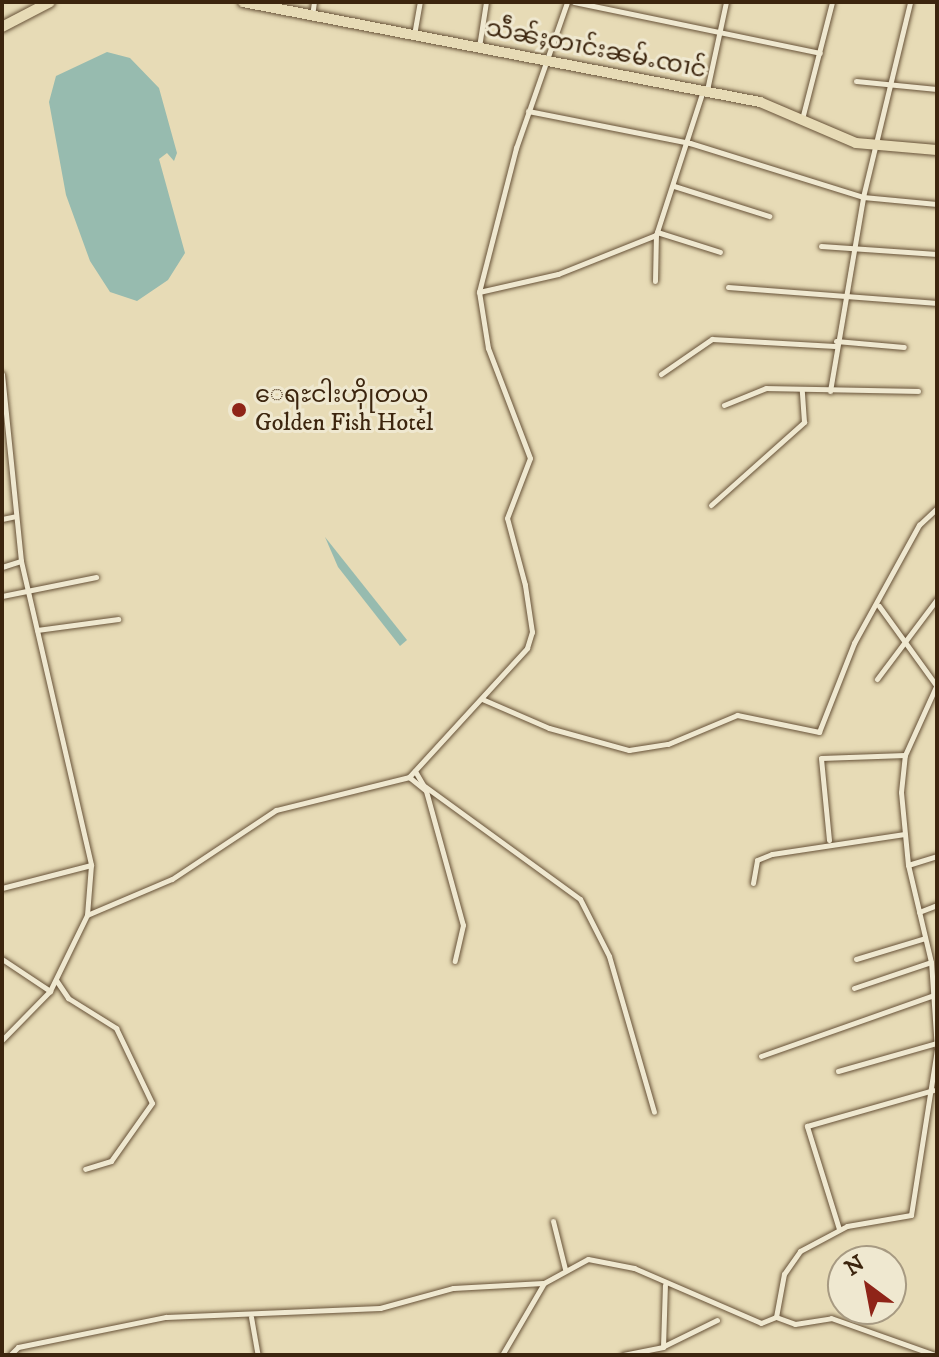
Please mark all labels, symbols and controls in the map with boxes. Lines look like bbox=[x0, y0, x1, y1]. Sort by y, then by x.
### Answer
street label: သဵၼ်ႈတၢင်းၼမ်ႉၸၢင် bbox=[483, 15, 709, 85]
place label: ေရႊငါးဟိုုတယ္ Golden Fish Hotel bbox=[255, 382, 433, 438]
marker: ေရႊငါးဟိုုတယ္ Golden Fish Hotel bbox=[230, 401, 248, 419]
north arrow bbox=[827, 1245, 907, 1325]
text: N bbox=[840, 1250, 870, 1282]

